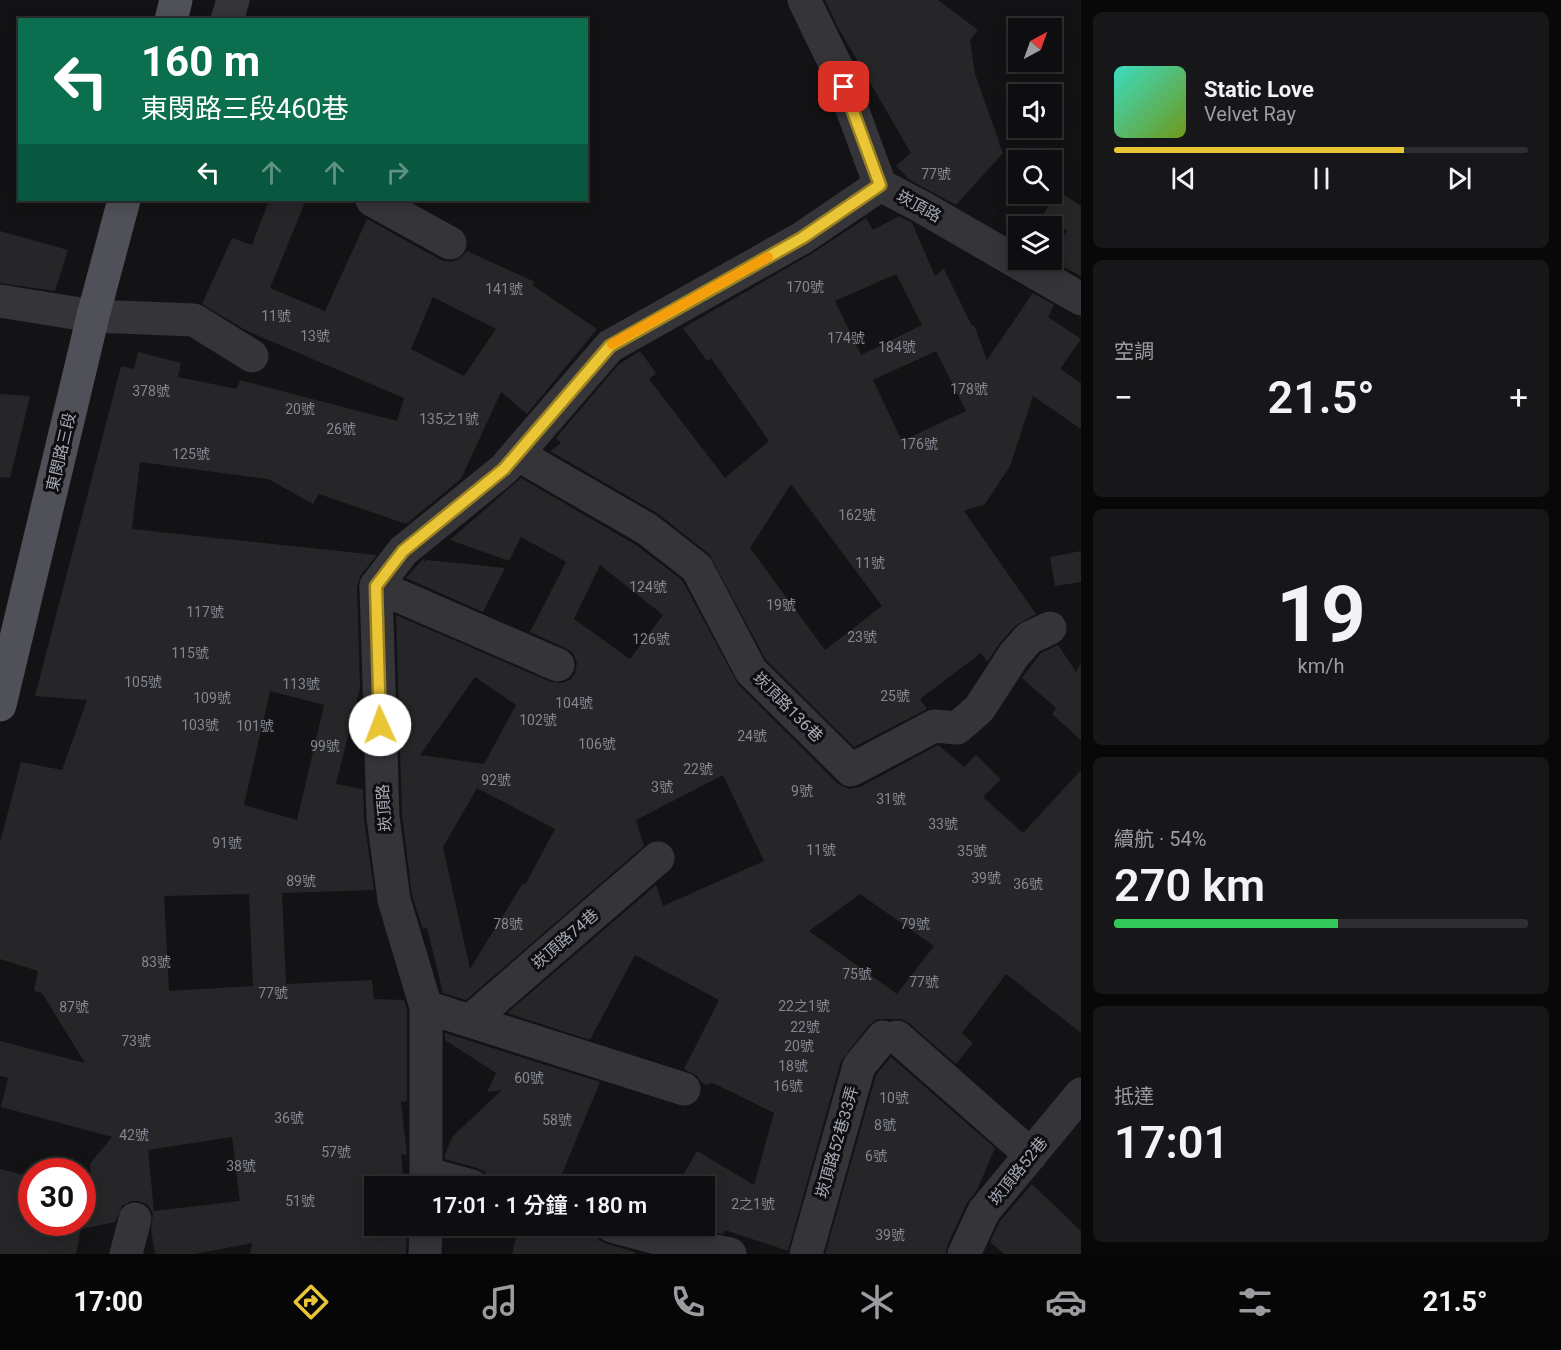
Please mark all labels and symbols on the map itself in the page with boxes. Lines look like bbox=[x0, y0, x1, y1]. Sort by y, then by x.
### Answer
north arrow bbox=[1008, 18, 1062, 72]
pin bbox=[818, 61, 869, 112]
house number: 77號 bbox=[921, 166, 951, 182]
street label: 崁頂路 bbox=[893, 186, 945, 226]
house number: 170號 bbox=[786, 279, 824, 295]
house number: 141號 bbox=[485, 281, 523, 297]
house number: 11號 bbox=[261, 308, 291, 324]
house number: 13號 bbox=[300, 328, 330, 344]
house number: 174號 bbox=[827, 330, 865, 346]
house number: 184號 bbox=[878, 339, 916, 355]
house number: 178號 bbox=[950, 381, 988, 397]
house number: 378號 bbox=[132, 383, 170, 399]
house number: 20號 bbox=[285, 401, 315, 417]
street label: 東閔路三段 bbox=[43, 411, 79, 493]
house number: 135之1號 bbox=[419, 411, 479, 427]
house number: 26號 bbox=[326, 421, 356, 437]
house number: 176號 bbox=[900, 436, 938, 452]
house number: 125號 bbox=[172, 446, 210, 462]
house number: 162號 bbox=[838, 507, 876, 523]
house number: 11號 bbox=[855, 555, 885, 571]
house number: 124號 bbox=[629, 579, 667, 595]
house number: 19號 bbox=[766, 597, 796, 613]
house number: 117號 bbox=[186, 604, 224, 620]
house number: 23號 bbox=[847, 629, 877, 645]
house number: 126號 bbox=[632, 631, 670, 647]
house number: 115號 bbox=[171, 645, 209, 661]
street label: 崁頂路136巷 bbox=[749, 668, 827, 746]
house number: 105號 bbox=[124, 674, 162, 690]
house number: 113號 bbox=[282, 676, 320, 692]
house number: 25號 bbox=[880, 688, 910, 704]
house number: 109號 bbox=[193, 690, 231, 706]
position arrow bbox=[348, 693, 412, 757]
house number: 104號 bbox=[555, 695, 593, 711]
house number: 102號 bbox=[519, 712, 557, 728]
house number: 103號 bbox=[181, 717, 219, 733]
house number: 101號 bbox=[236, 718, 274, 734]
house number: 24號 bbox=[737, 728, 767, 744]
house number: 106號 bbox=[578, 736, 616, 752]
house number: 99號 bbox=[310, 738, 340, 754]
house number: 22號 bbox=[683, 761, 713, 777]
house number: 92號 bbox=[481, 772, 511, 788]
house number: 3號 bbox=[651, 779, 673, 795]
street label: 崁頂路 bbox=[373, 783, 395, 833]
house number: 9號 bbox=[791, 783, 813, 799]
house number: 31號 bbox=[876, 791, 906, 807]
house number: 33號 bbox=[928, 816, 958, 832]
house number: 91號 bbox=[212, 835, 242, 851]
house number: 11號 bbox=[806, 842, 836, 858]
house number: 35號 bbox=[957, 843, 987, 859]
house number: 39號 bbox=[971, 870, 1001, 886]
house number: 89號 bbox=[286, 873, 316, 889]
house number: 36號 bbox=[1013, 876, 1043, 892]
street label: 崁頂路74巷 bbox=[528, 905, 602, 973]
house number: 78號 bbox=[493, 916, 523, 932]
house number: 79號 bbox=[900, 916, 930, 932]
house number: 83號 bbox=[141, 954, 171, 970]
house number: 75號 bbox=[842, 966, 872, 982]
house number: 77號 bbox=[909, 974, 939, 990]
house number: 77號 bbox=[258, 985, 288, 1001]
house number: 22之1號 bbox=[778, 998, 830, 1014]
house number: 87號 bbox=[59, 999, 89, 1015]
house number: 22號 bbox=[790, 1019, 820, 1035]
house number: 73號 bbox=[121, 1033, 151, 1049]
house number: 20號 bbox=[784, 1038, 814, 1054]
house number: 18號 bbox=[778, 1058, 808, 1074]
house number: 60號 bbox=[514, 1070, 544, 1086]
house number: 16號 bbox=[773, 1078, 803, 1094]
street label: 崁頂路52巷33弄 bbox=[812, 1084, 862, 1200]
house number: 10號 bbox=[879, 1090, 909, 1106]
house number: 36號 bbox=[274, 1110, 304, 1126]
house number: 58號 bbox=[542, 1112, 572, 1128]
house number: 8號 bbox=[874, 1117, 896, 1133]
house number: 42號 bbox=[119, 1127, 149, 1143]
street label: 崁頂路52巷 bbox=[985, 1133, 1051, 1209]
house number: 57號 bbox=[321, 1144, 351, 1160]
house number: 6號 bbox=[865, 1148, 887, 1164]
speed limit sign: 30 bbox=[18, 1158, 96, 1236]
house number: 38號 bbox=[226, 1158, 256, 1174]
house number: 51號 bbox=[285, 1193, 315, 1209]
house number: 2之1號 bbox=[731, 1196, 775, 1212]
house number: 39號 bbox=[875, 1227, 905, 1243]

